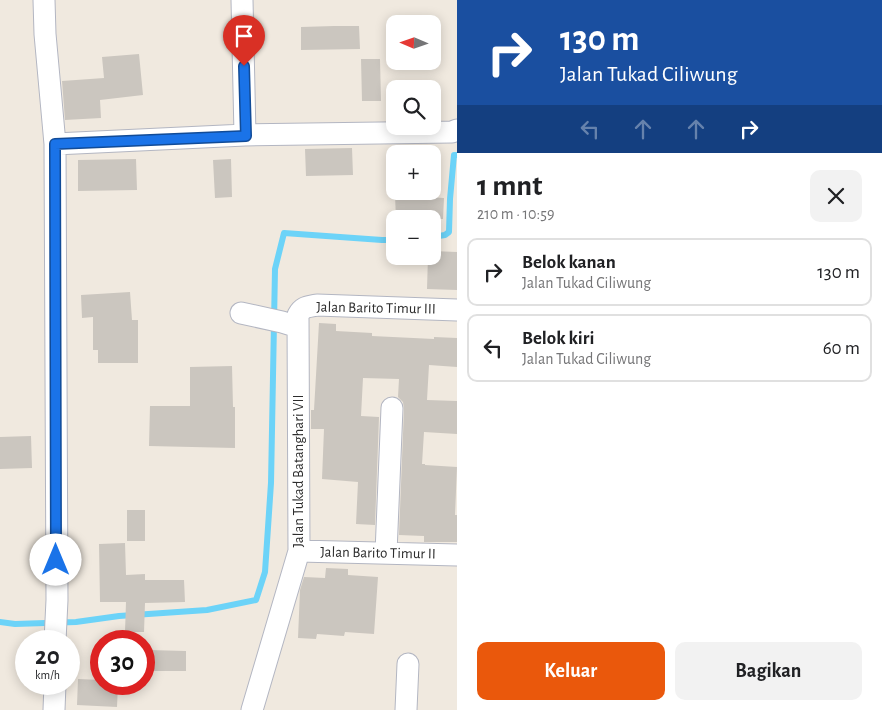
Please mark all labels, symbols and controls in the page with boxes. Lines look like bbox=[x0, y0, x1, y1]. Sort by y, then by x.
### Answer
pin bbox=[223, 15, 265, 66]
north arrow bbox=[386, 15, 441, 70]
map controls bbox=[386, 15, 441, 265]
icon: right bbox=[477, 20, 542, 85]
icon: arrive bbox=[230, 22, 258, 50]
text: 130 m bbox=[560, 22, 639, 57]
text: Jalan Tukad Ciliwung bbox=[560, 63, 737, 85]
button: search bbox=[386, 80, 441, 135]
icon: left bbox=[576, 115, 604, 143]
icon: ahead bbox=[629, 115, 657, 143]
icon: ahead bbox=[682, 115, 710, 143]
icon: right bbox=[735, 115, 763, 143]
button: + bbox=[386, 145, 441, 200]
button: close bbox=[810, 170, 862, 222]
text: 1 mnt bbox=[477, 171, 542, 201]
text: 210 m · 10:59 bbox=[477, 206, 554, 222]
button: − bbox=[386, 210, 441, 265]
text: Belok kanan bbox=[522, 253, 616, 272]
icon: right bbox=[479, 258, 507, 286]
text: 130 m bbox=[817, 263, 860, 282]
text: Jalan Tukad Ciliwung bbox=[522, 275, 651, 291]
street label: Jalan Barito Timur III bbox=[316, 299, 436, 317]
text: Belok kiri bbox=[522, 329, 594, 348]
icon: left bbox=[479, 334, 507, 362]
text: 60 m bbox=[823, 339, 860, 358]
text: Jalan Tukad Ciliwung bbox=[522, 351, 651, 367]
street label: Jalan Tukad Batanghari VII bbox=[291, 394, 306, 548]
position arrow bbox=[29, 533, 81, 585]
street label: Jalan Barito Timur II bbox=[320, 544, 436, 562]
speed limit sign: 30 bbox=[90, 630, 155, 695]
button: Keluar bbox=[477, 642, 665, 700]
button: Bagikan bbox=[675, 642, 862, 700]
text: 20 bbox=[35, 644, 60, 669]
text: km/h bbox=[35, 669, 60, 681]

